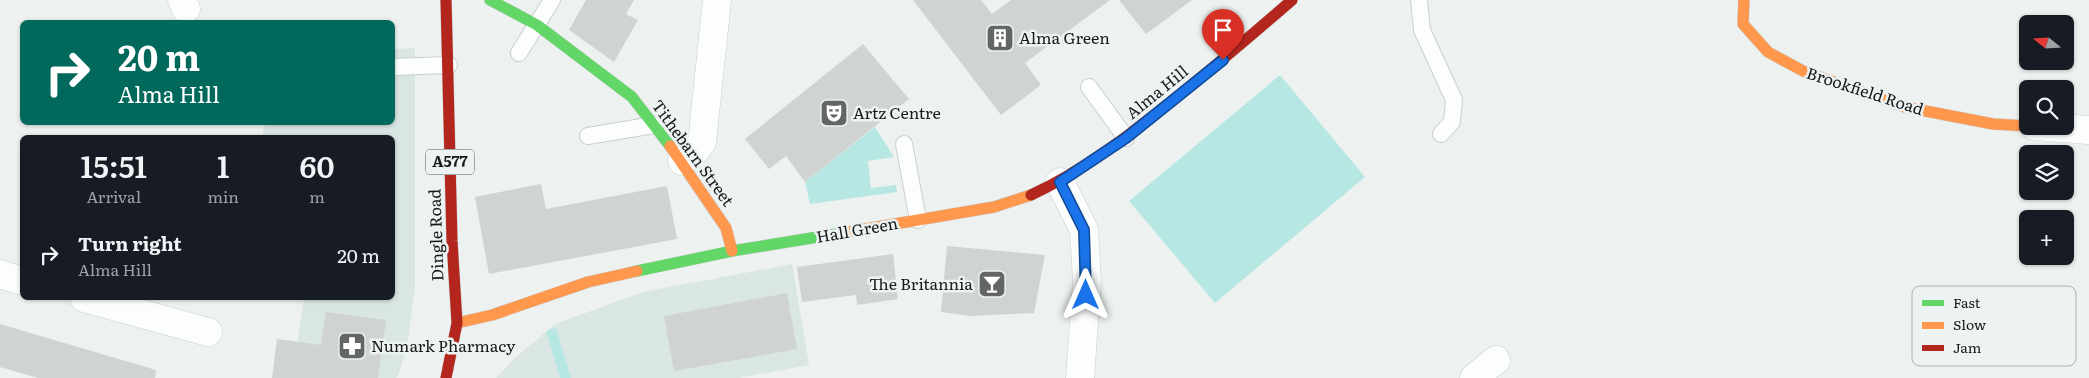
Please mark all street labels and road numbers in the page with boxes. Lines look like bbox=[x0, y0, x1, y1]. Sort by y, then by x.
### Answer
street label: Alma Hill bbox=[1120, 59, 1193, 124]
street label: Brookfield Road bbox=[1804, 60, 1927, 120]
street label: Tithebarn Street bbox=[647, 94, 741, 211]
road number: A577 bbox=[426, 150, 474, 174]
street label: Dingle Road bbox=[421, 188, 449, 282]
street label: Hall Green bbox=[814, 210, 900, 248]

